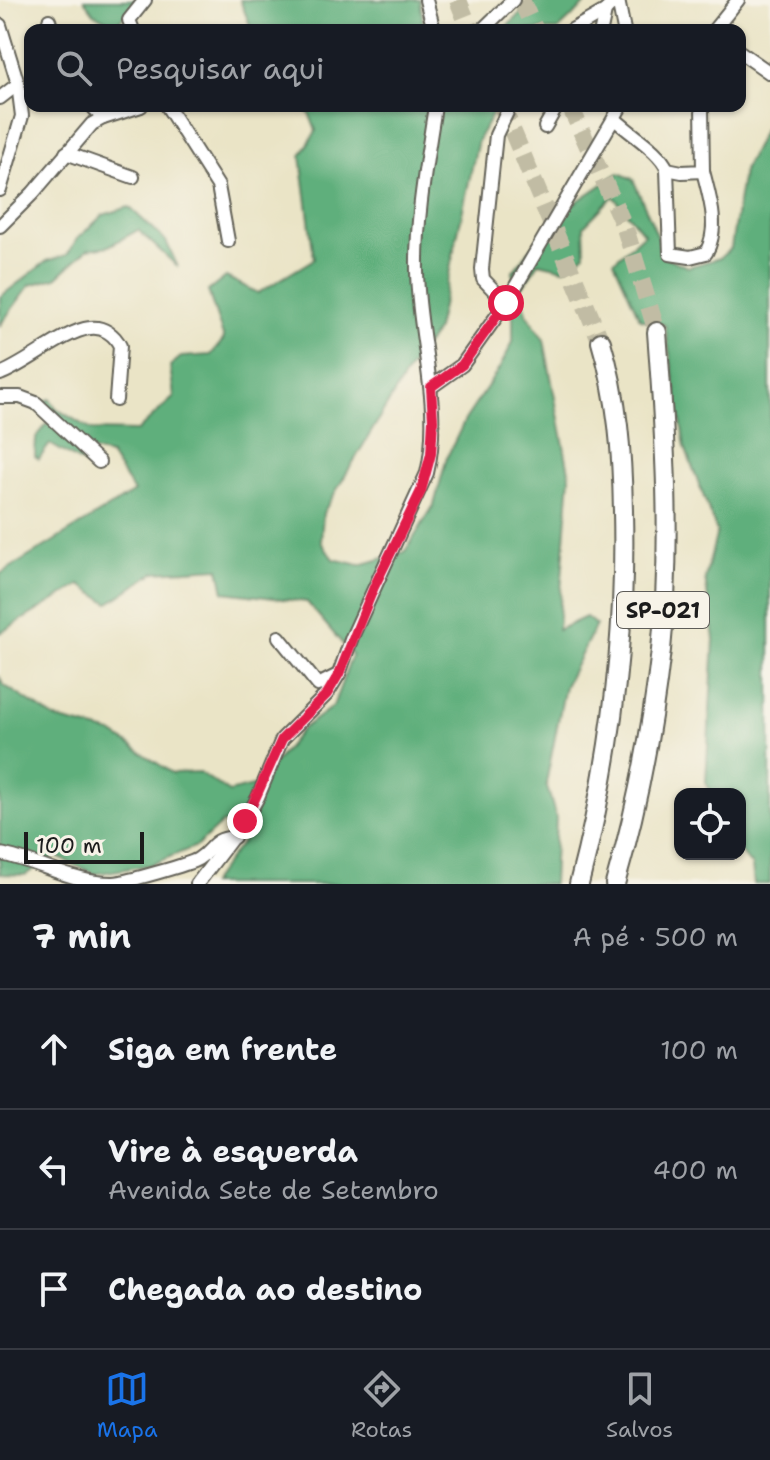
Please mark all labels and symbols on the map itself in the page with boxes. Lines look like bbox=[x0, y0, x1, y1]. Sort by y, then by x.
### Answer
route start bbox=[488, 285, 524, 321]
road number: SP-021 bbox=[617, 592, 709, 628]
route end bbox=[227, 803, 263, 839]
scale bar bbox=[24, 828, 144, 864]

